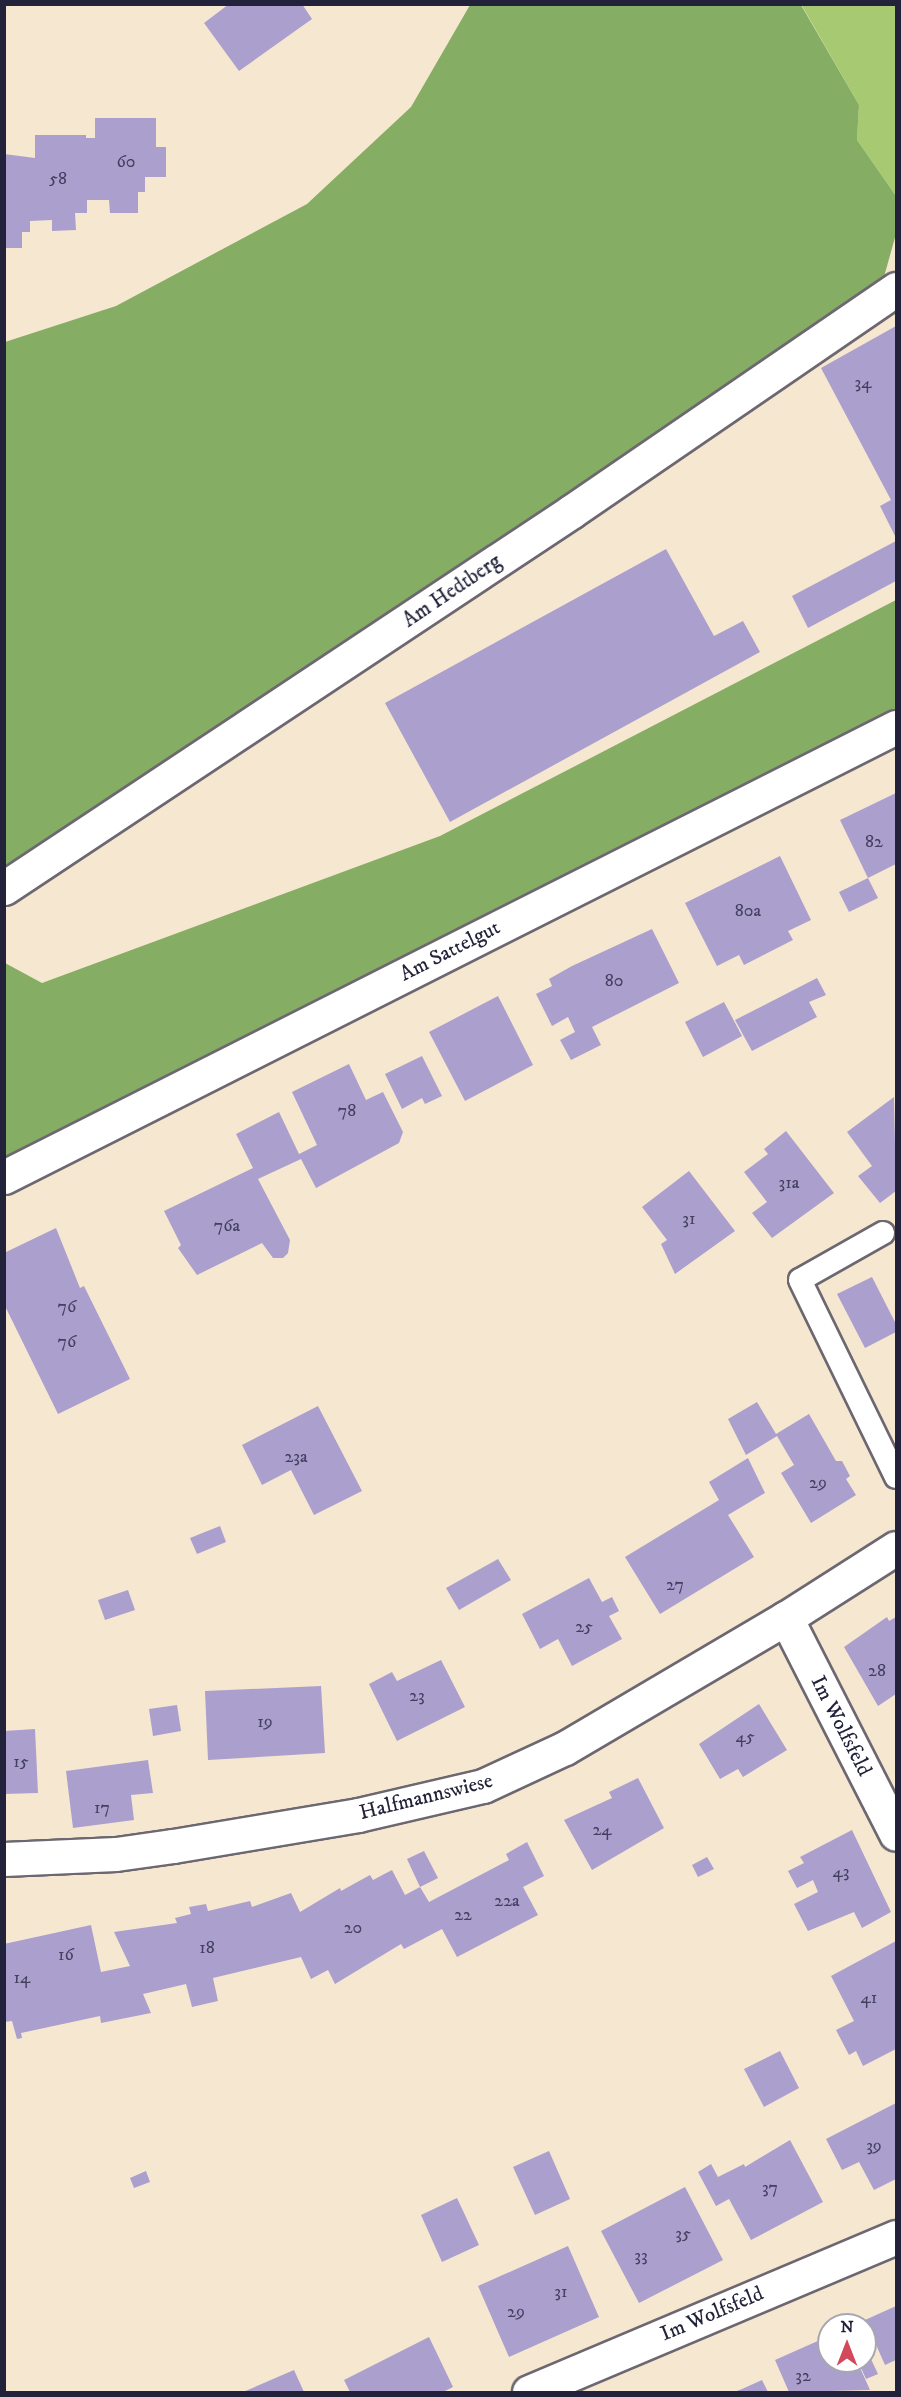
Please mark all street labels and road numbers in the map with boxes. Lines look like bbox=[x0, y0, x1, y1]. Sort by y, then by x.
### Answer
street label: Am Hedtberg bbox=[398, 549, 506, 633]
street label: Am Sattelgut bbox=[396, 915, 504, 987]
street label: Im Wolfsfeld bbox=[805, 1672, 877, 1780]
street label: Halfmannswiese bbox=[357, 1768, 495, 1826]
street label: Im Wolfsfeld bbox=[657, 2281, 767, 2347]

